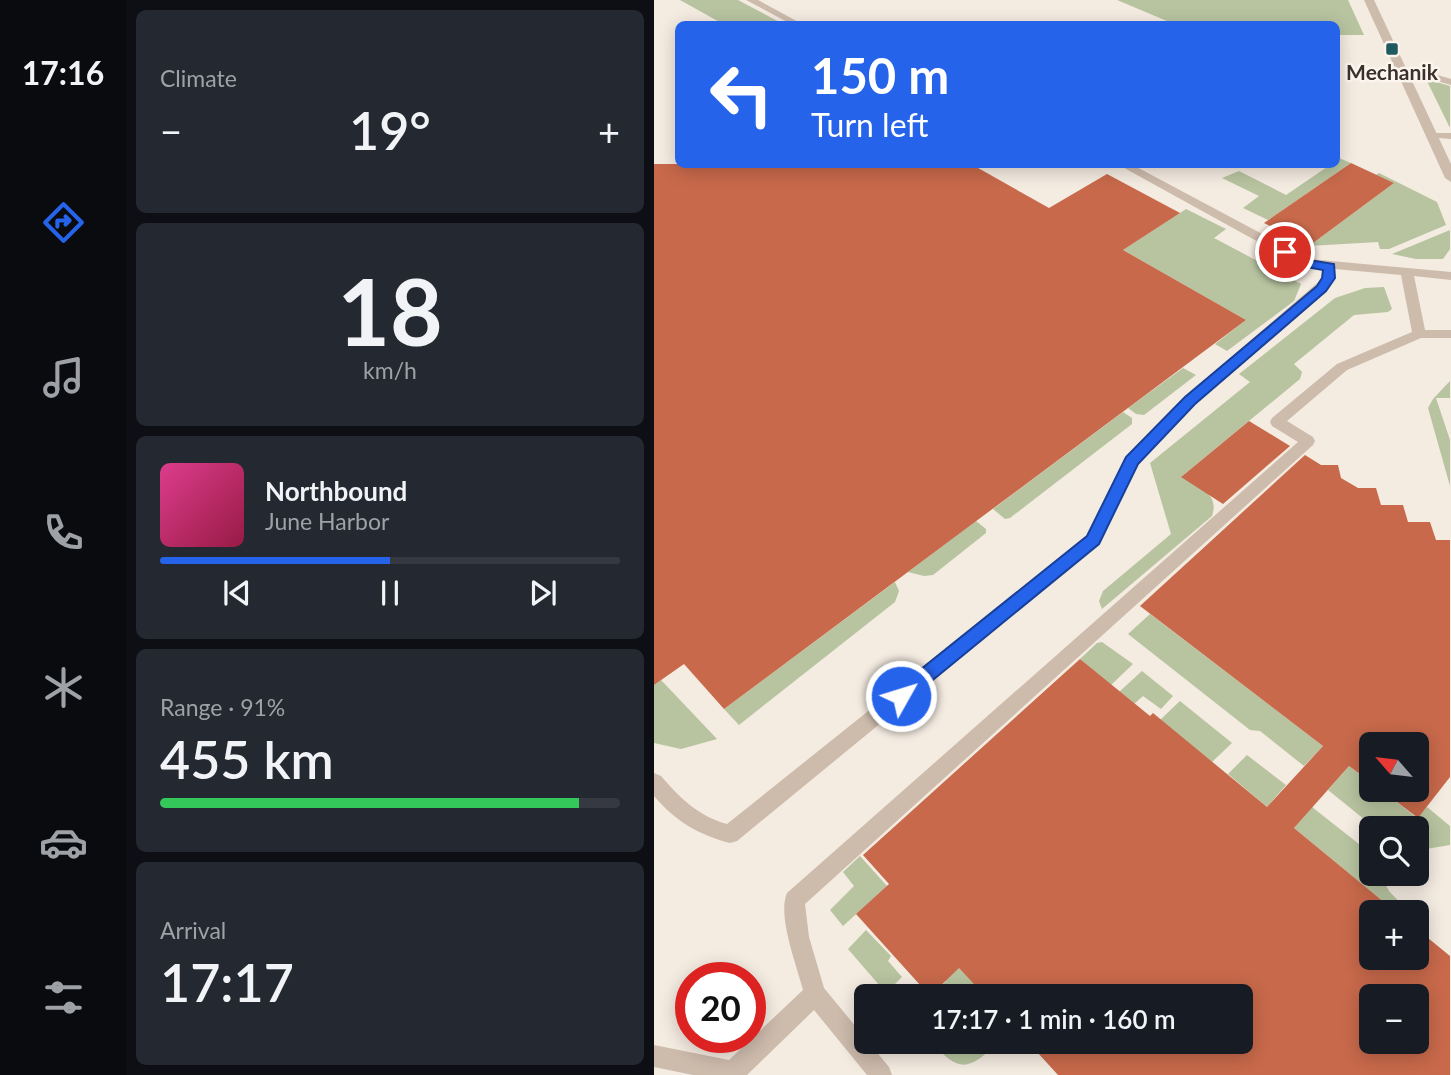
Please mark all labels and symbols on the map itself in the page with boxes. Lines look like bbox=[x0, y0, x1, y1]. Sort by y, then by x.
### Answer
marker: Mechanik bbox=[1384, 41, 1400, 57]
place label: Mechanik bbox=[1346, 59, 1439, 84]
pin bbox=[1255, 222, 1315, 282]
position arrow bbox=[864, 659, 938, 733]
north arrow bbox=[1359, 732, 1429, 802]
speed limit sign: 20 bbox=[675, 962, 766, 1053]

